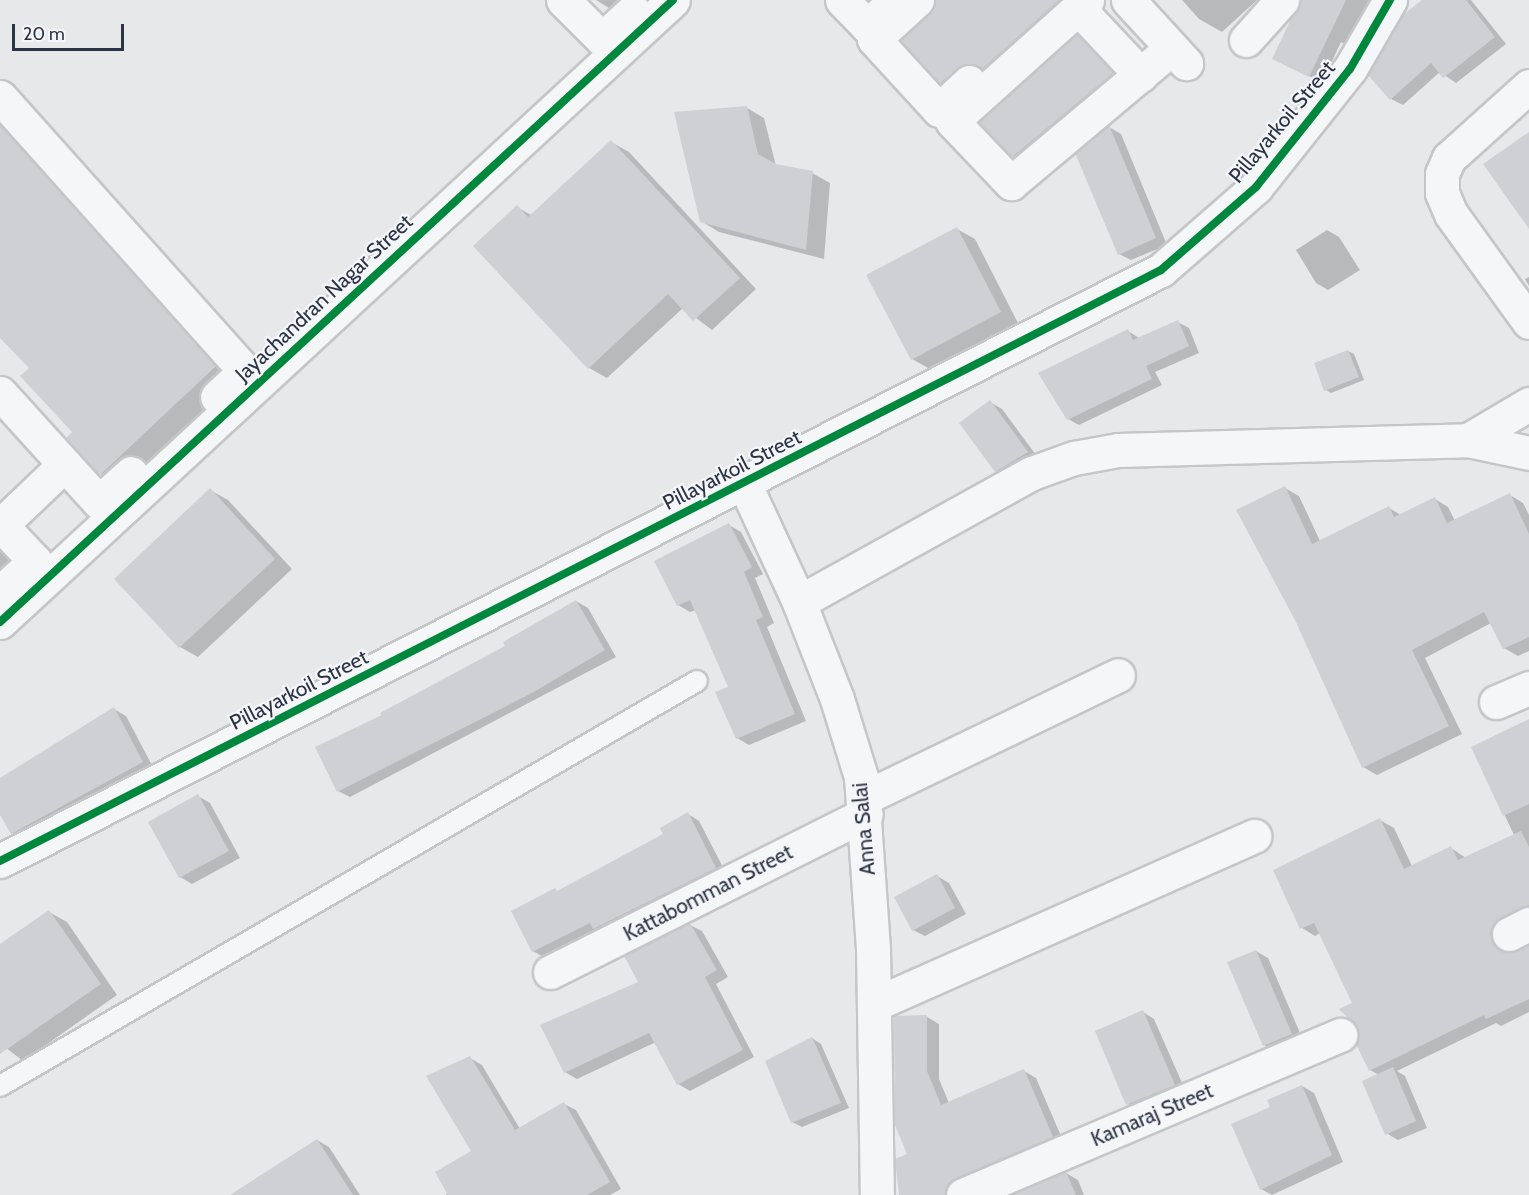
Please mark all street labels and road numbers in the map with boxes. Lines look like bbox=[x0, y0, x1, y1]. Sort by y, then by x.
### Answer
street label: Pillayarkoil Street bbox=[1224, 56, 1340, 188]
street label: Jayachandran Nagar Street bbox=[230, 209, 418, 387]
street label: Pillayarkoil Street bbox=[659, 424, 805, 516]
street label: Pillayarkoil Street bbox=[226, 644, 372, 736]
street label: Anna Salai bbox=[847, 782, 881, 876]
street label: Kattabomman Street bbox=[619, 839, 797, 947]
street label: Kamaraj Street bbox=[1087, 1078, 1217, 1152]

